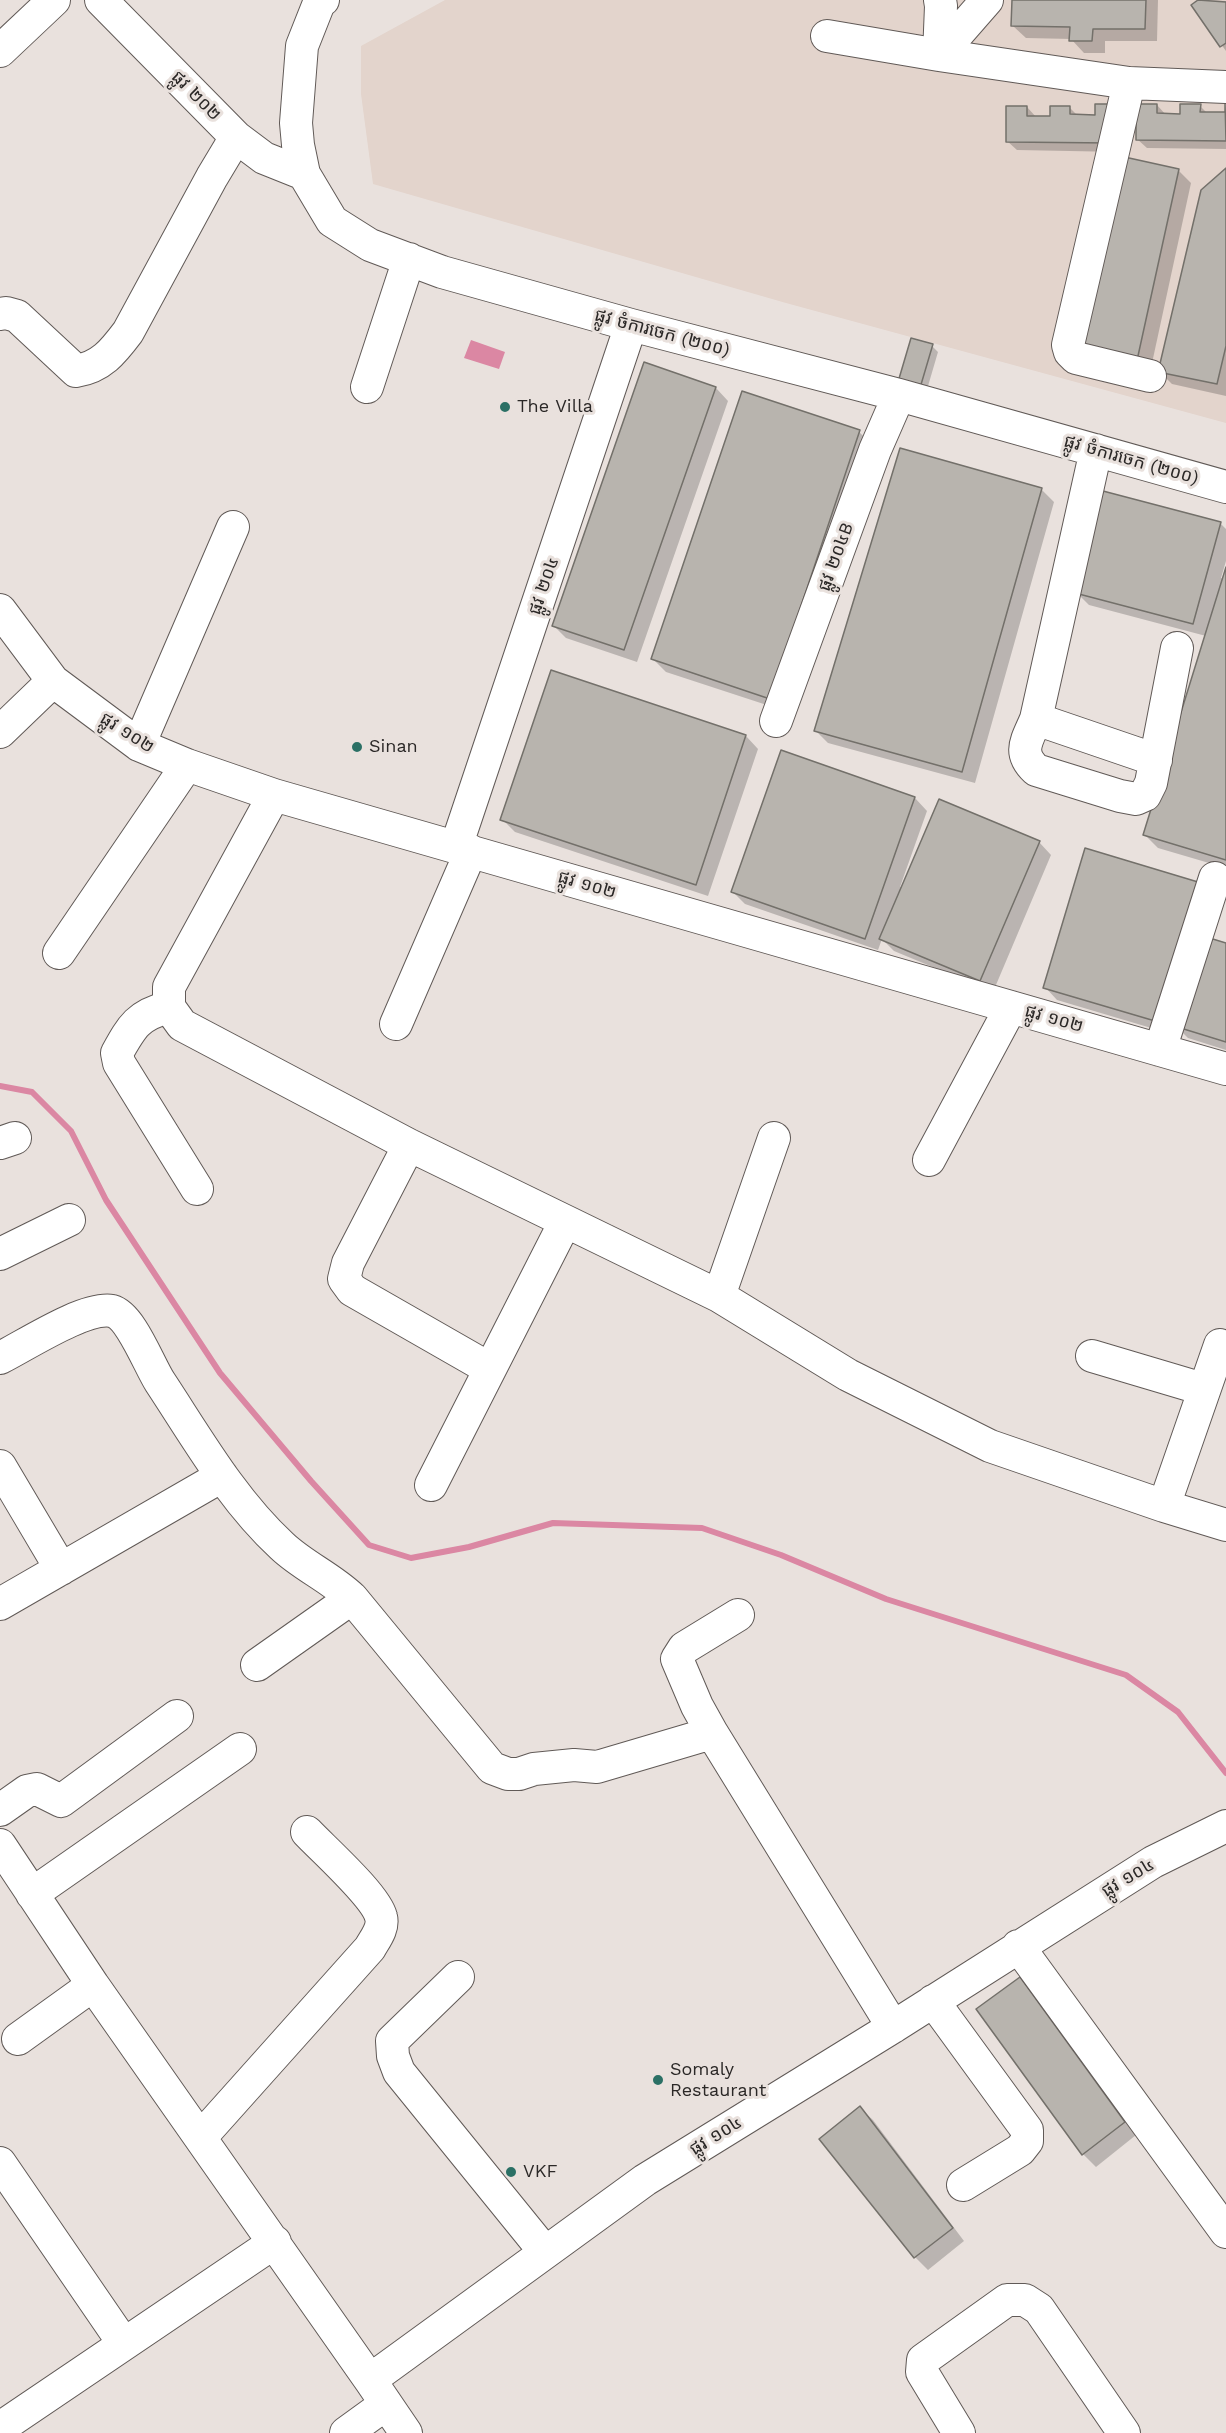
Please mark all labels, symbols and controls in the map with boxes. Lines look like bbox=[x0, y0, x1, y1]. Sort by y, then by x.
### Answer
street label: ផ្លូវ ២០២ bbox=[166, 66, 226, 126]
street label: ផ្លូវ ចំការចេក (២០០) bbox=[592, 305, 732, 361]
place label: The Villa bbox=[517, 396, 593, 418]
marker: The Villa bbox=[498, 400, 512, 414]
street label: ផ្លូវ ចំការចេក (២០០) bbox=[1061, 430, 1201, 490]
street label: ផ្លូវ ២០៤B bbox=[814, 520, 858, 594]
street label: ផ្លូវ ២០៤ bbox=[524, 554, 564, 618]
street label: ផ្លូវ ១០២ bbox=[96, 708, 158, 758]
place label: Sinan bbox=[369, 736, 418, 758]
marker: Sinan bbox=[350, 740, 364, 754]
street label: ផ្លូវ ១០២ bbox=[555, 866, 619, 904]
street label: ផ្លូវ ១០២ bbox=[1022, 1000, 1086, 1038]
street label: ផ្លូវ ១០៤ bbox=[1098, 1854, 1158, 1902]
place label: Somaly Restaurant bbox=[670, 2059, 766, 2102]
marker: Somaly Restaurant bbox=[651, 2073, 665, 2087]
street label: ផ្លូវ ១០៤ bbox=[686, 2112, 746, 2160]
place label: VKF bbox=[523, 2161, 557, 2183]
marker: VKF bbox=[504, 2165, 518, 2179]

